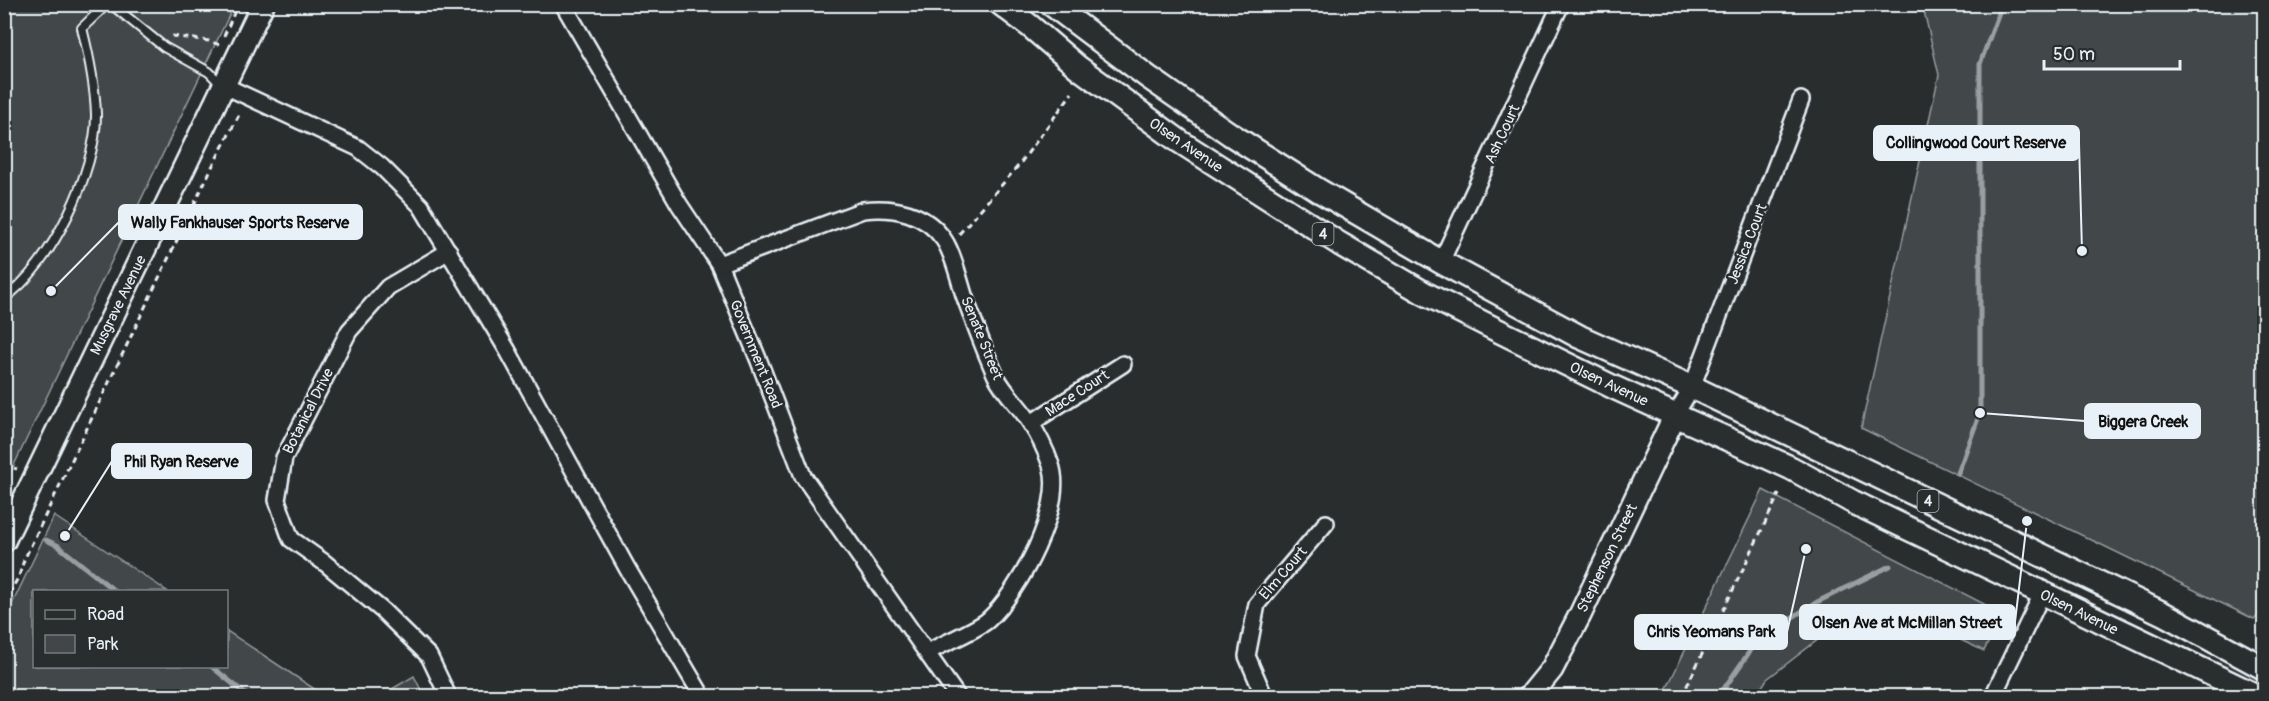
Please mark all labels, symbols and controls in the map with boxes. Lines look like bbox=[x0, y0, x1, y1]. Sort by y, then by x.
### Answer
scale bar bbox=[2044, 33, 2180, 71]
text: 50 m bbox=[2053, 43, 2095, 66]
street label: Ash Court bbox=[1481, 101, 1525, 167]
street label: Olsen Avenue bbox=[1145, 114, 1227, 177]
callout: Collingwood Court Reserve bbox=[1874, 126, 2079, 160]
text: Collingwood Court Reserve bbox=[1886, 133, 2067, 153]
street label: Jessica Court bbox=[1723, 200, 1772, 287]
callout: Wally Fankhauser Sports Reserve bbox=[119, 205, 362, 239]
text: Wally Fankhauser Sports Reserve bbox=[131, 213, 350, 233]
road number: 4 bbox=[1312, 223, 1334, 245]
street label: Musgrave Avenue bbox=[86, 252, 151, 358]
street label: Senate Street bbox=[956, 294, 1007, 384]
street label: Government Road bbox=[725, 297, 786, 411]
street label: Olsen Avenue bbox=[1566, 358, 1652, 411]
street label: Botanical Drive bbox=[279, 365, 338, 457]
street label: Mace Court bbox=[1042, 365, 1114, 421]
callout: Biggera Creek bbox=[2085, 404, 2200, 438]
text: Biggera Creek bbox=[2098, 412, 2188, 432]
callout: Phil Ryan Reserve bbox=[112, 444, 251, 478]
text: Phil Ryan Reserve bbox=[123, 452, 240, 472]
road number: 4 bbox=[1918, 490, 1938, 512]
street label: Stephenson Street bbox=[1573, 500, 1642, 616]
street label: Elm Court bbox=[1255, 542, 1312, 604]
street label: Olsen Avenue bbox=[2037, 585, 2122, 640]
legend bbox=[33, 590, 228, 668]
text: Road bbox=[87, 603, 124, 626]
callout: Olsen Ave at McMillan Street bbox=[1800, 605, 2015, 639]
text: Olsen Ave at McMillan Street bbox=[1812, 613, 2003, 633]
callout: Chris Yeomans Park bbox=[1635, 615, 1787, 649]
text: Chris Yeomans Park bbox=[1647, 622, 1776, 642]
text: Park bbox=[87, 633, 119, 656]

